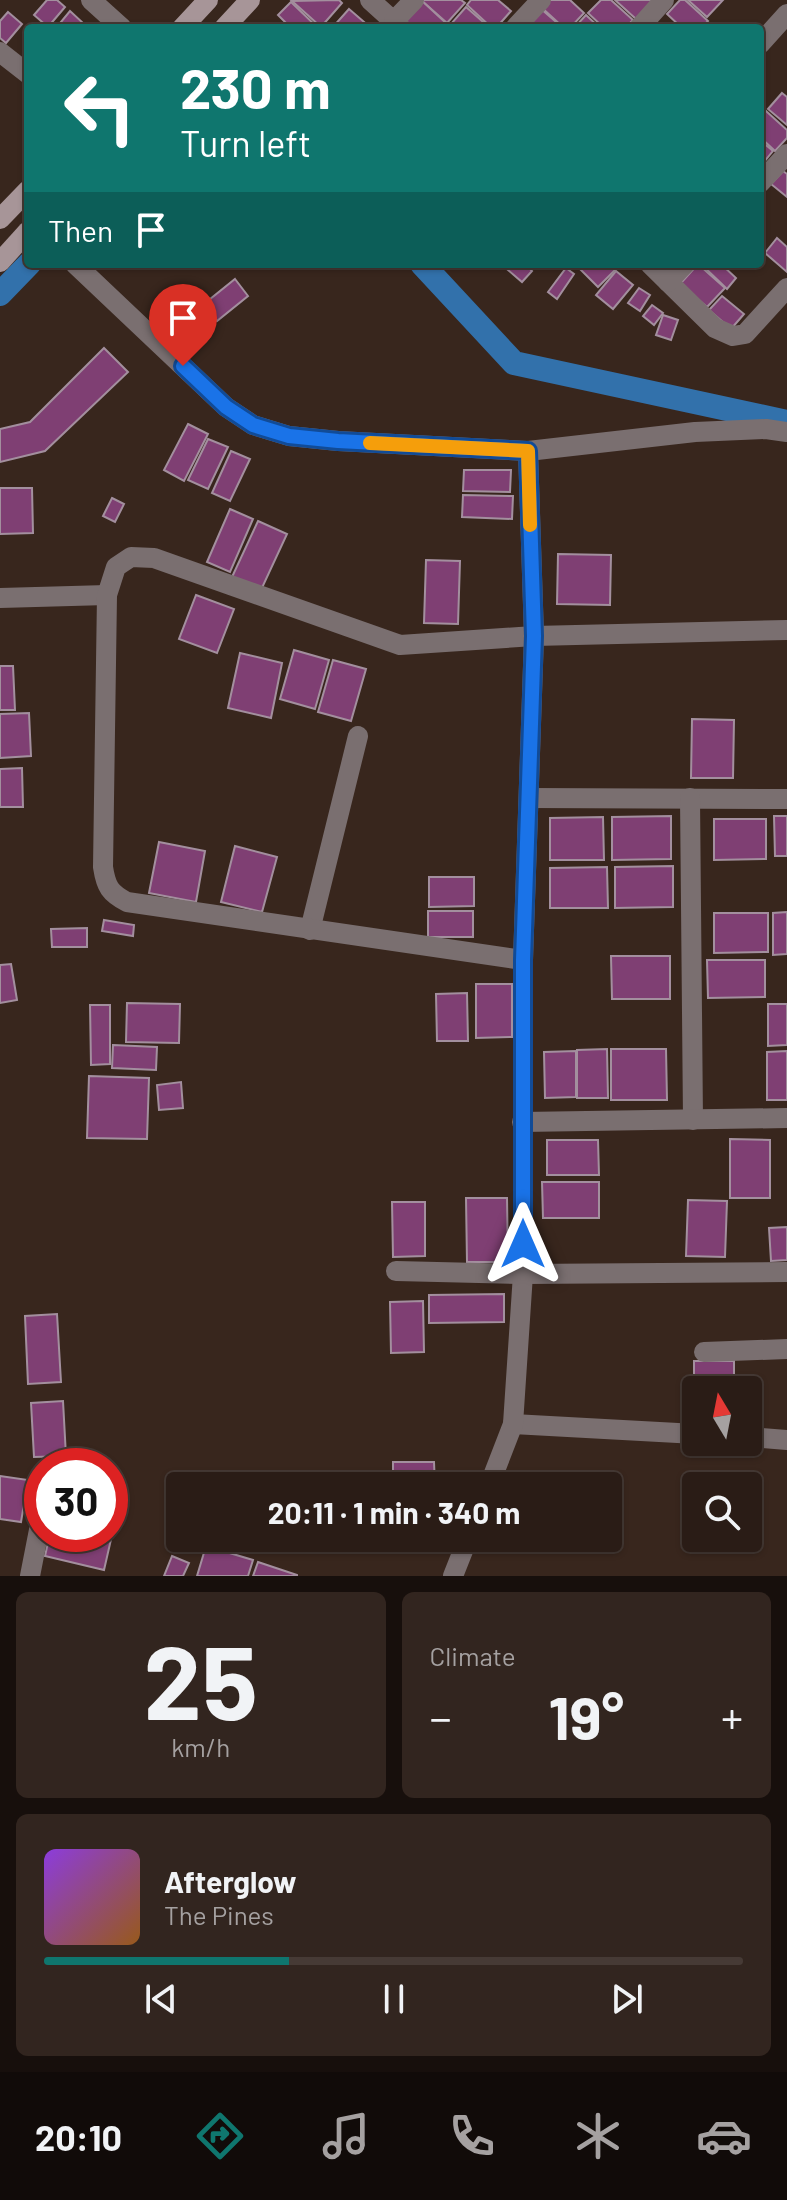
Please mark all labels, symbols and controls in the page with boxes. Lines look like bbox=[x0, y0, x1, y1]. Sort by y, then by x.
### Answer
text: 230 m bbox=[180, 53, 331, 120]
icon: left bbox=[48, 56, 152, 160]
text: Turn left bbox=[180, 121, 311, 164]
icon: arrive bbox=[129, 208, 173, 252]
text: Then bbox=[48, 212, 113, 248]
pin bbox=[149, 284, 217, 366]
icon: arrive bbox=[161, 296, 205, 340]
position arrow bbox=[481, 1202, 565, 1286]
north arrow bbox=[682, 1376, 762, 1456]
map controls bbox=[682, 1376, 762, 1552]
speed limit sign: 30 bbox=[24, 1448, 128, 1552]
button: search bbox=[682, 1472, 762, 1552]
text: 20:11 · 1 min · 340 m bbox=[268, 1494, 520, 1530]
text: 25 bbox=[144, 1616, 258, 1741]
text: Climate bbox=[430, 1640, 516, 1671]
text: 19° bbox=[548, 1680, 624, 1752]
text: − bbox=[430, 1690, 452, 1743]
text: + bbox=[721, 1690, 743, 1743]
text: km/h bbox=[171, 1731, 230, 1762]
text: Afterglow bbox=[164, 1863, 297, 1899]
text: The Pines bbox=[164, 1899, 274, 1930]
icon: previous bbox=[139, 1977, 183, 2021]
icon: pause bbox=[372, 1977, 416, 2021]
icon: next bbox=[605, 1977, 649, 2021]
icon: directions bbox=[192, 2108, 248, 2164]
icon: music bbox=[318, 2108, 374, 2164]
icon: phone bbox=[444, 2108, 500, 2164]
icon: climate bbox=[570, 2108, 626, 2164]
icon: car bbox=[696, 2108, 752, 2164]
text: 20:10 bbox=[35, 2115, 122, 2158]

